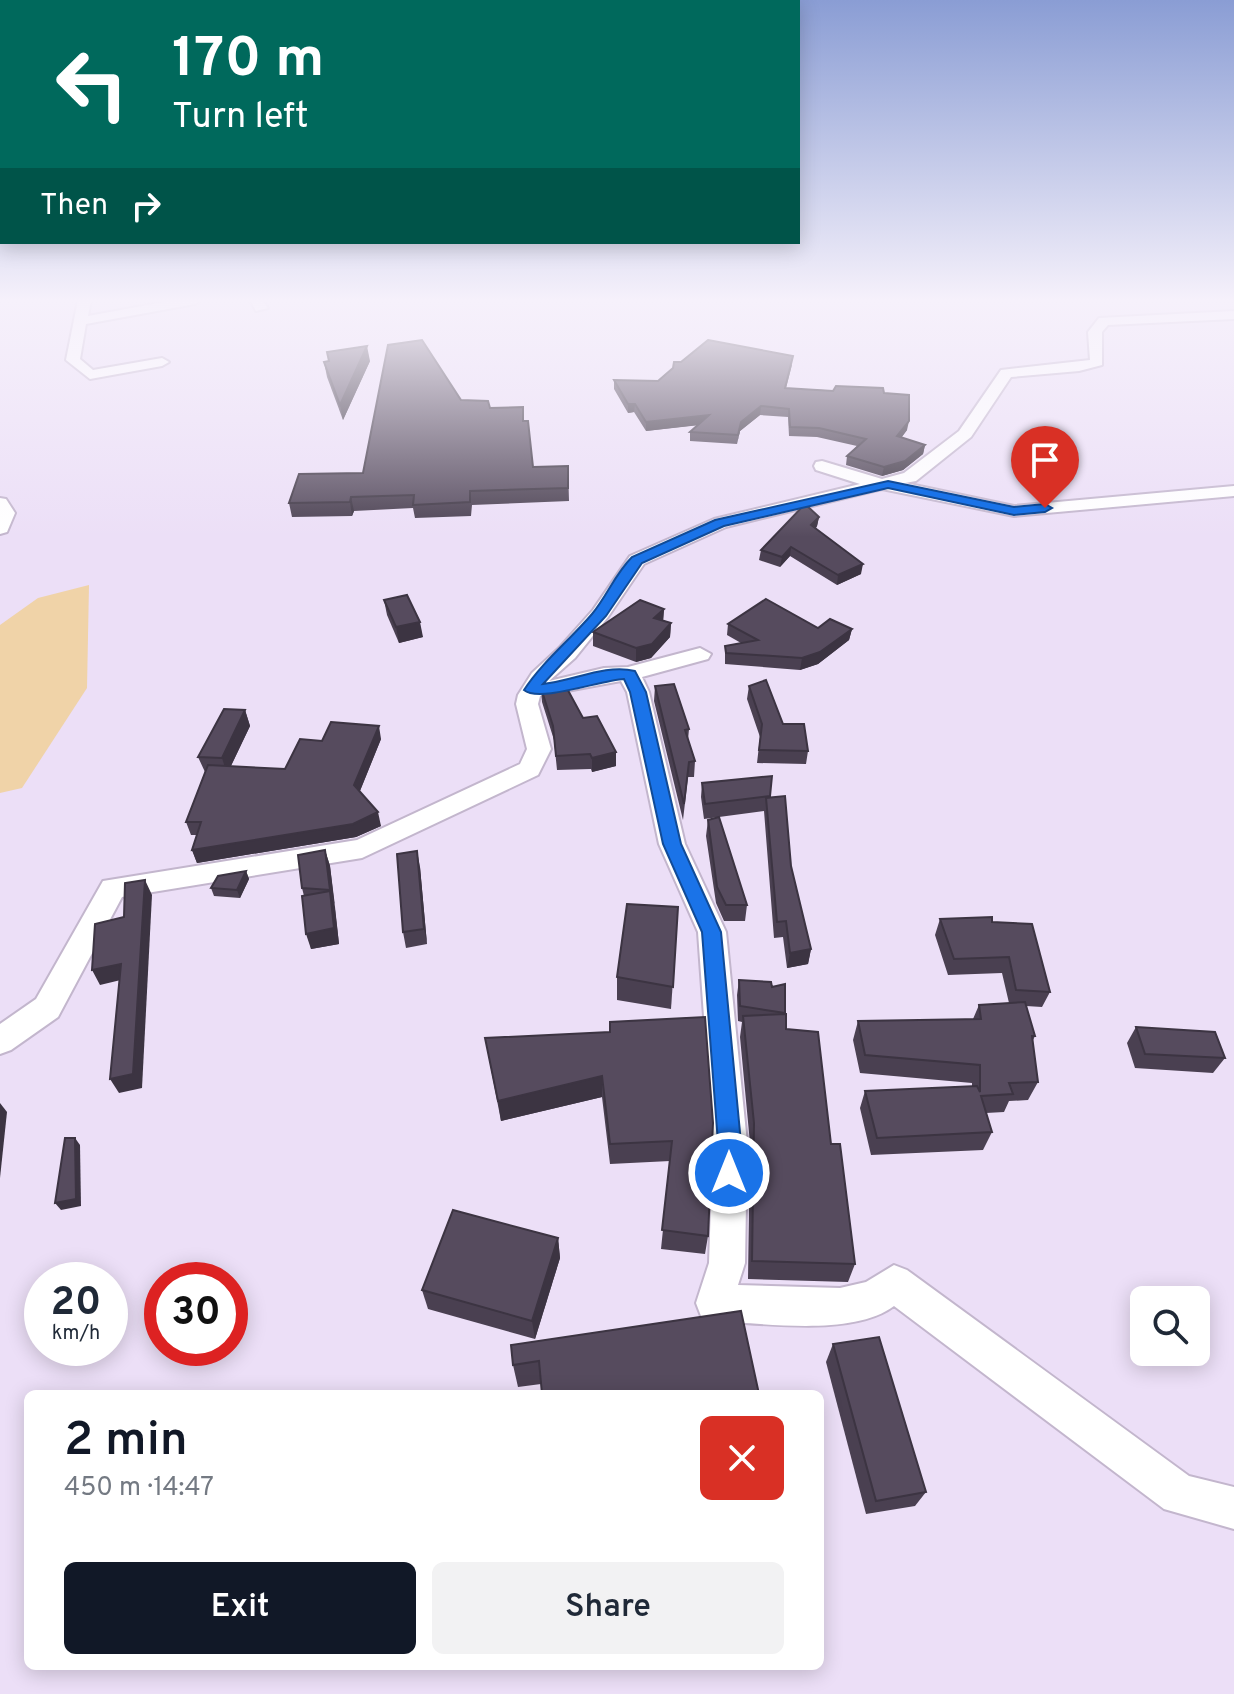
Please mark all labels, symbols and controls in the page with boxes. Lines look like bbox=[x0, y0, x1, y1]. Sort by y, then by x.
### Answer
text: 170 m bbox=[172, 26, 324, 96]
icon: left bbox=[40, 32, 144, 136]
text: Turn left bbox=[172, 95, 309, 141]
icon: right bbox=[124, 184, 168, 228]
text: Then bbox=[40, 188, 108, 225]
pin bbox=[1011, 426, 1079, 508]
icon: arrive bbox=[1023, 438, 1067, 482]
position arrow bbox=[687, 1131, 771, 1215]
speed limit sign: 30 bbox=[144, 1262, 248, 1366]
text: 20 bbox=[51, 1279, 101, 1329]
map controls bbox=[1130, 1286, 1210, 1366]
button: search bbox=[1130, 1286, 1210, 1366]
text: km/h bbox=[52, 1321, 100, 1347]
text: 2 min bbox=[64, 1412, 188, 1472]
button: close bbox=[700, 1416, 784, 1500]
text: 450 m · 14:47 bbox=[64, 1472, 214, 1505]
button: Exit bbox=[64, 1562, 416, 1654]
button: Share bbox=[432, 1562, 784, 1654]

